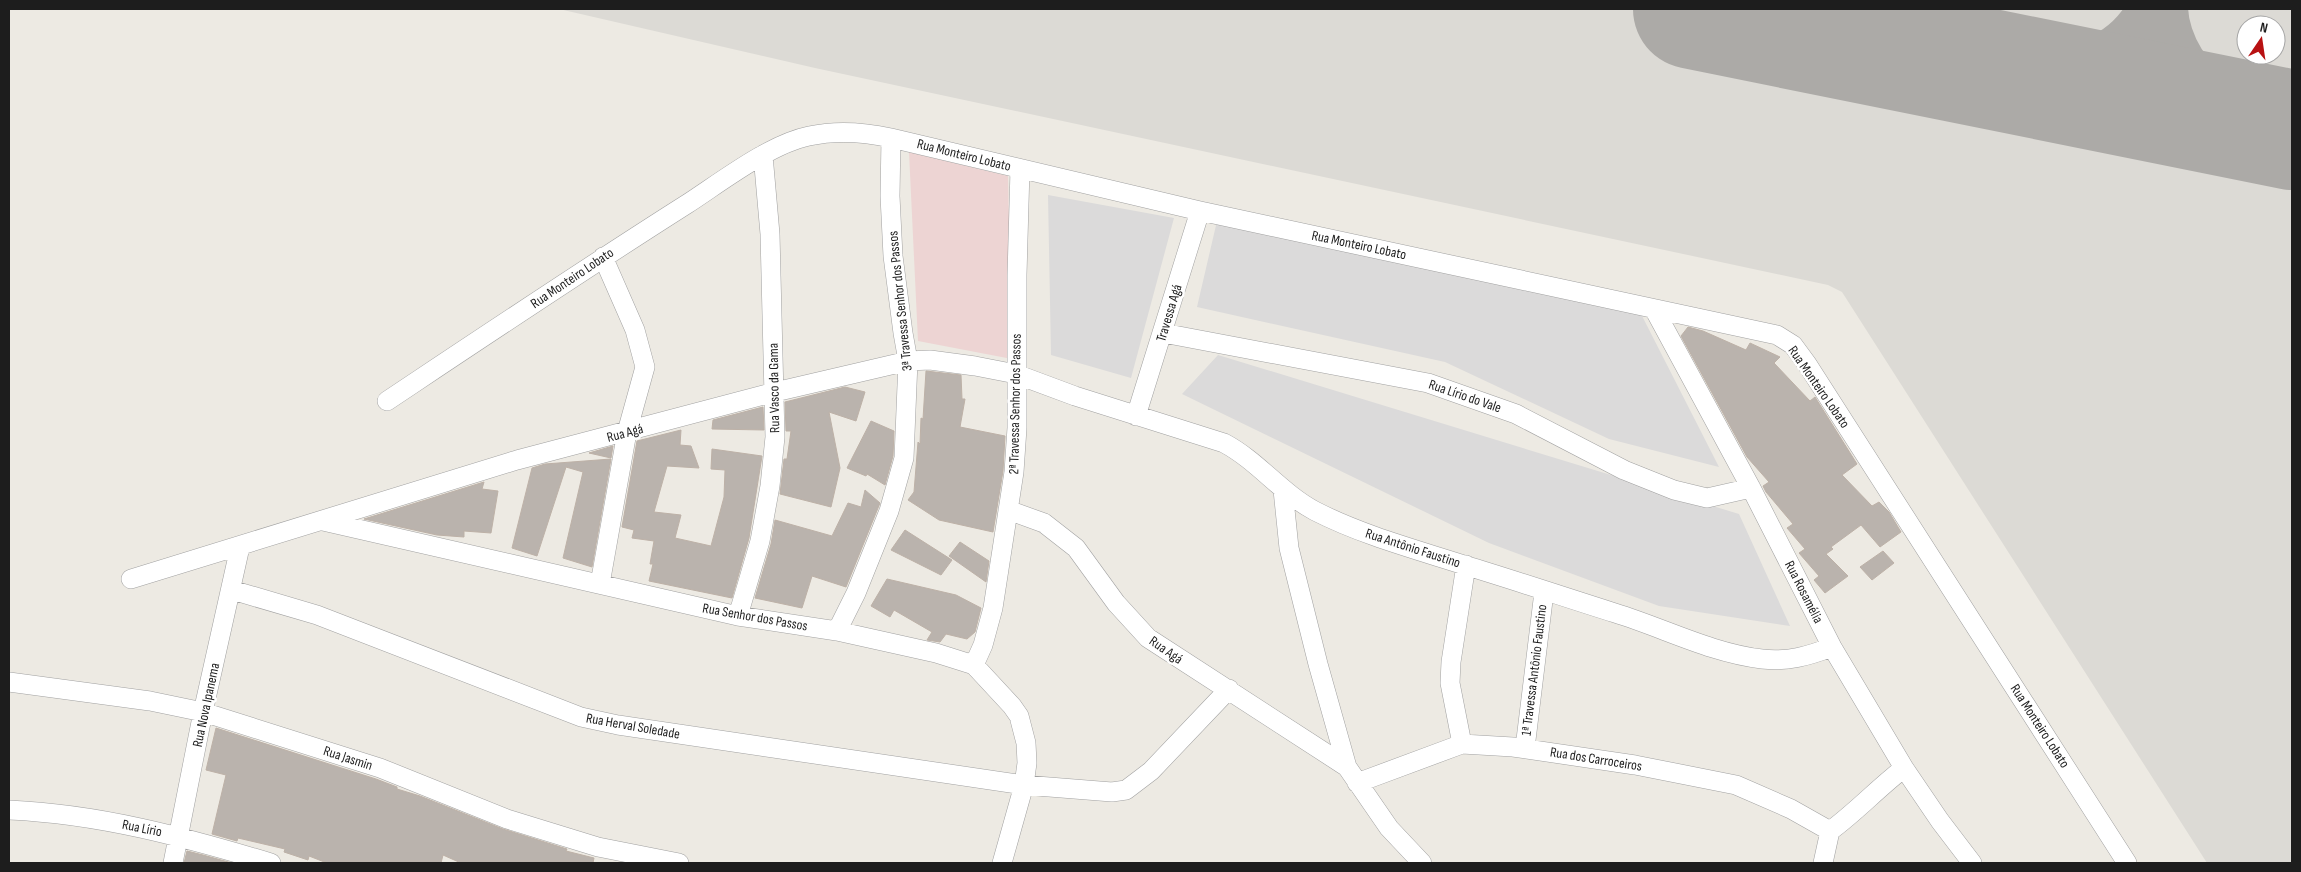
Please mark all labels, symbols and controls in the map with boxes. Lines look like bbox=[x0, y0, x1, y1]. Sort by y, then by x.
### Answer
north arrow bbox=[2236, 15, 2286, 65]
text: N bbox=[2258, 19, 2269, 37]
street label: Rua Monteiro Lobato bbox=[915, 135, 1013, 175]
street label: Rua Monteiro Lobato bbox=[1310, 227, 1408, 263]
street label: 3ª Travessa Senhor dos Passos bbox=[884, 230, 916, 372]
street label: Rua Monteiro Lobato bbox=[527, 244, 617, 312]
street label: Travessa Agá bbox=[1152, 282, 1186, 344]
street label: 2ª Travessa Senhor dos Passos bbox=[1005, 334, 1025, 474]
street label: Rua Vasco da Gama bbox=[765, 343, 783, 433]
street label: Rua Monteiro Lobato bbox=[1784, 343, 1854, 431]
street label: Rua Lírio do Vale bbox=[1426, 376, 1504, 416]
street label: Rua Agá bbox=[605, 420, 645, 446]
street label: Rua Antônio Faustino bbox=[1363, 525, 1463, 571]
street label: Rua Rosamélia bbox=[1781, 558, 1827, 626]
street label: Rua Senhor dos Passos bbox=[701, 599, 809, 635]
street label: 1ª Travessa Antônio Faustino bbox=[1517, 603, 1551, 737]
street label: Rua Agá bbox=[1146, 632, 1186, 668]
street label: Rua Nova Ipanema bbox=[189, 661, 223, 749]
street label: Rua Monteiro Lobato bbox=[2007, 681, 2073, 771]
street label: Rua Herval Soledade bbox=[585, 709, 681, 743]
street label: Rua Jasmin bbox=[321, 742, 375, 774]
street label: Rua dos Carroceiros bbox=[1549, 743, 1643, 775]
street label: Rua Lírio bbox=[121, 816, 164, 840]

